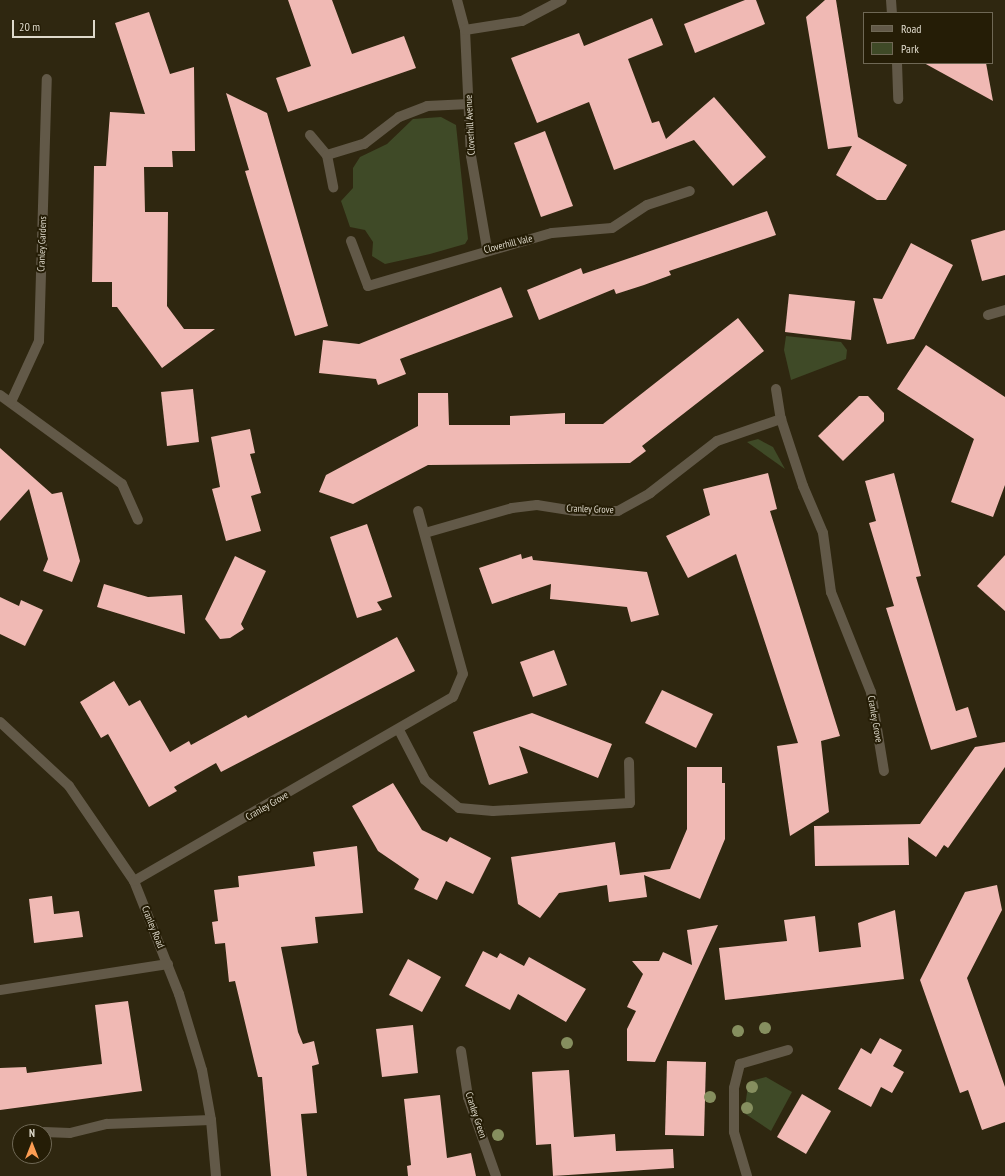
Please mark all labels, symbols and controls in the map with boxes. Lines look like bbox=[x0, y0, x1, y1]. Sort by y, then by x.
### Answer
scale bar bbox=[14, 12, 97, 38]
legend bbox=[863, 12, 993, 64]
text: 20 m bbox=[19, 19, 40, 34]
text: Road bbox=[901, 21, 921, 36]
text: Park bbox=[901, 41, 919, 56]
street label: Cloverhill Avenue bbox=[462, 94, 478, 156]
street label: Cranley Gardens bbox=[35, 216, 49, 272]
street label: Cloverhill Vale bbox=[482, 232, 534, 256]
street label: Cranley Grove bbox=[566, 502, 614, 516]
street label: Cranley Grove bbox=[865, 695, 885, 743]
street label: Cranley Grove bbox=[243, 789, 291, 823]
street label: Cranley Road bbox=[139, 904, 167, 950]
street label: Cranley Green bbox=[463, 1090, 489, 1140]
north arrow bbox=[12, 1124, 52, 1164]
text: N bbox=[29, 1126, 35, 1140]

